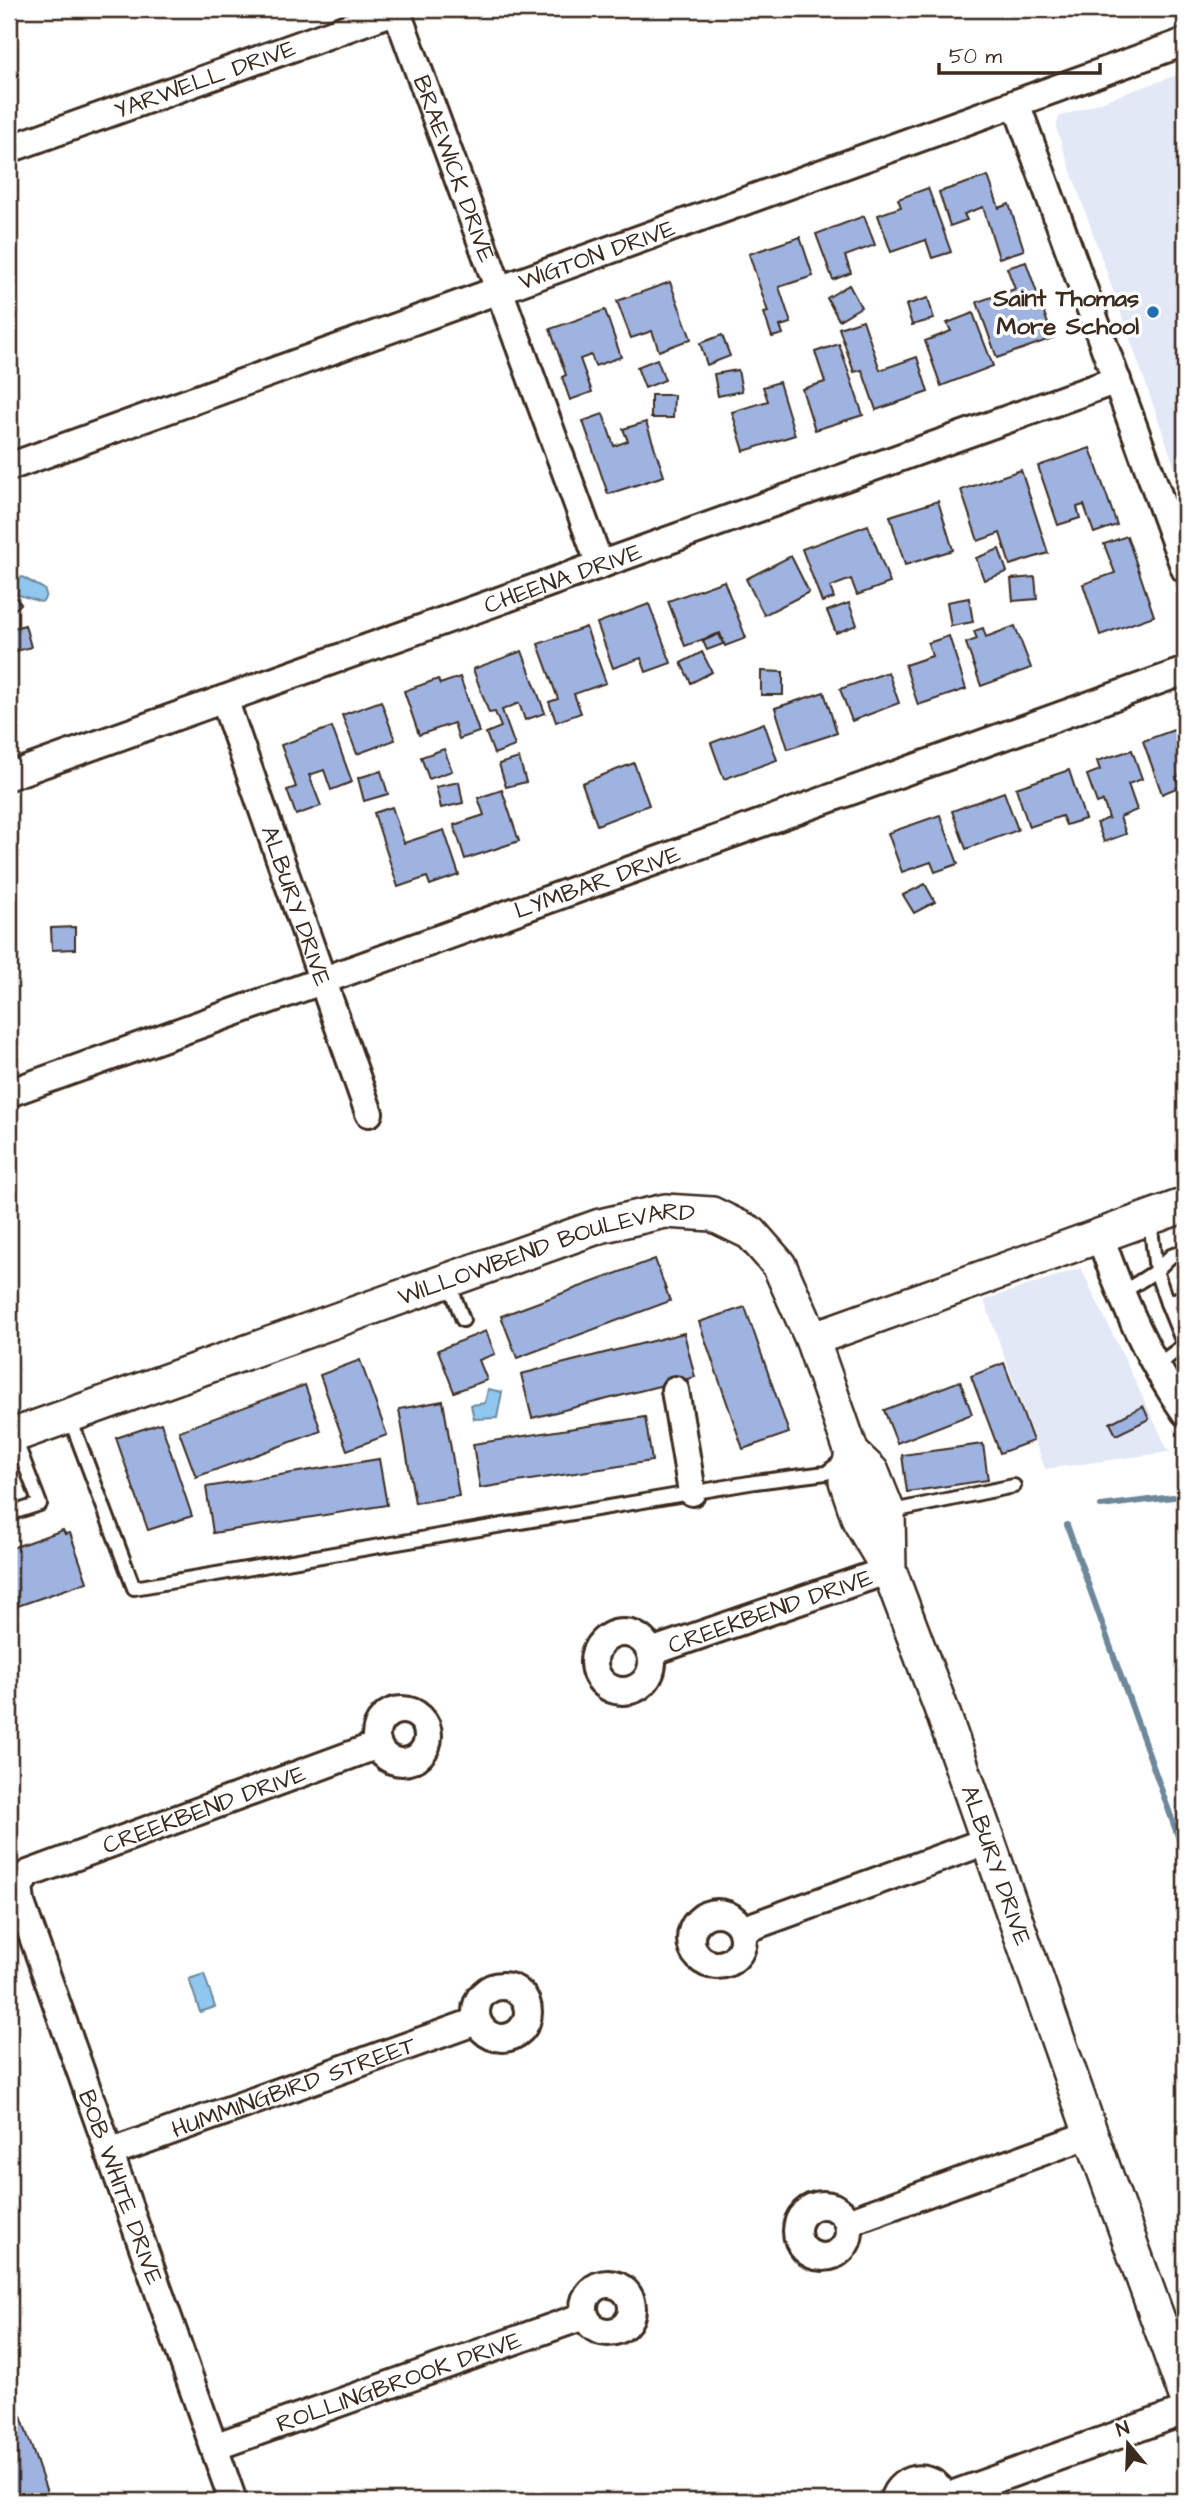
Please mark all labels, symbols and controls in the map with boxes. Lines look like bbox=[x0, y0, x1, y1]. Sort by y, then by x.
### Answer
street label: YARWELL DRIVE bbox=[110, 32, 301, 128]
scale bar bbox=[939, 32, 1100, 76]
text: 50 m bbox=[949, 42, 1003, 71]
street label: BRAEWICK DRIVE bbox=[404, 71, 503, 267]
street label: WIGTON DRIVE bbox=[514, 212, 680, 299]
place label: Saint Thomas More School bbox=[992, 282, 1139, 344]
marker: Saint Thomas More School bbox=[1145, 304, 1161, 320]
street label: CHEENA DRIVE bbox=[479, 535, 647, 623]
street label: ALBURY DRIVE bbox=[252, 821, 339, 991]
street label: LYMBAR DRIVE bbox=[510, 837, 685, 928]
street label: WILLOWBEND BOULEVARD bbox=[393, 1195, 696, 1315]
street label: CREEKBEND DRIVE bbox=[664, 1561, 877, 1663]
street label: CREEKBEND DRIVE bbox=[98, 1757, 311, 1863]
street label: ALBURY DRIVE bbox=[952, 1781, 1039, 1950]
street label: HUMMINGBIRD STREET bbox=[167, 2028, 421, 2147]
street label: BOB WHITE DRIVE bbox=[69, 2085, 171, 2289]
street label: ROLLINGBROOK DRIVE bbox=[272, 2323, 526, 2442]
north arrow bbox=[1092, 2408, 1162, 2478]
text: N bbox=[1113, 2415, 1133, 2444]

